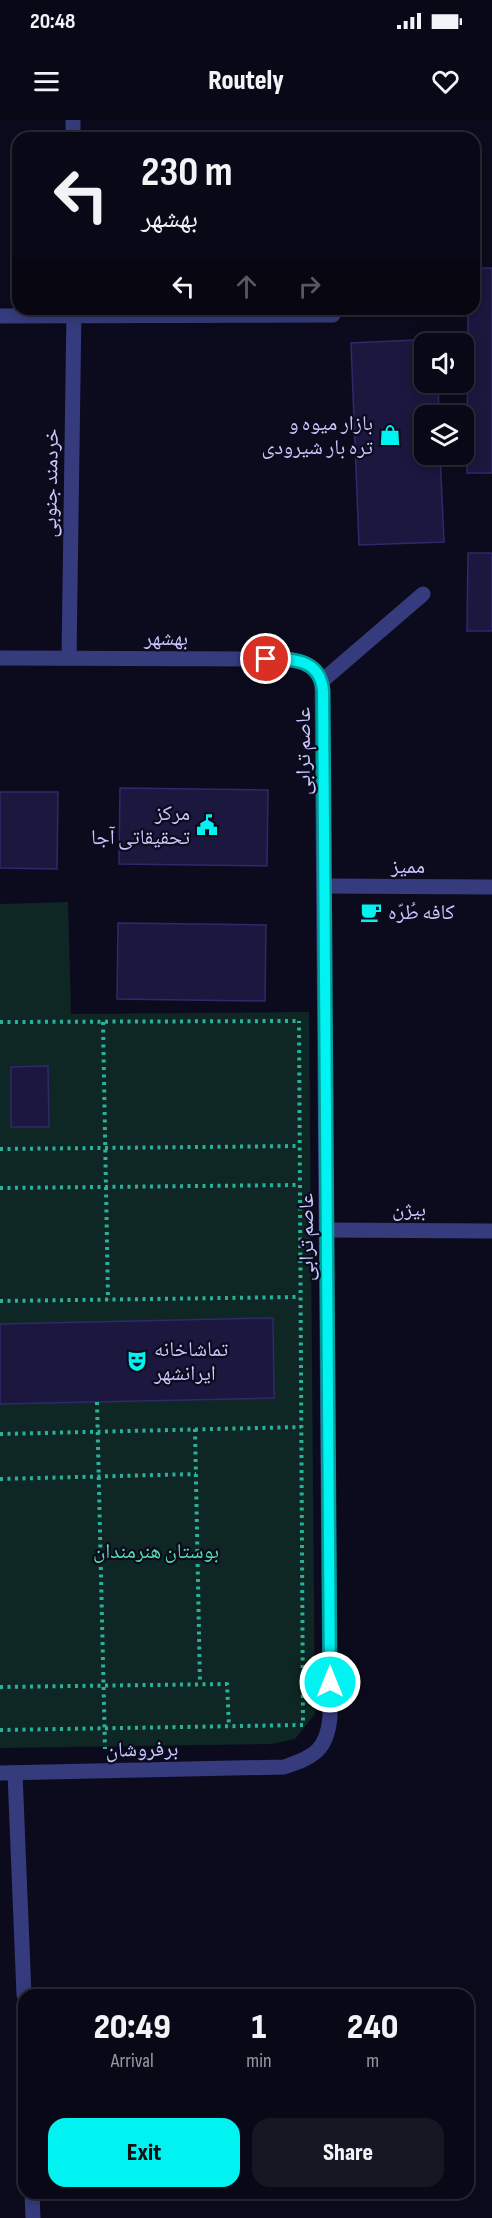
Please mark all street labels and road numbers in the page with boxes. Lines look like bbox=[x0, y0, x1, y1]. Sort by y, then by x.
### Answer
street label: خردمند جنوبی bbox=[37, 428, 64, 538]
street label: بهشهر bbox=[143, 626, 188, 651]
street label: عاصم ترابی bbox=[291, 707, 317, 795]
street label: ممیز bbox=[390, 854, 425, 879]
street label: عاصم ترابی bbox=[294, 1193, 320, 1281]
street label: بیژن bbox=[392, 1197, 426, 1222]
street label: برفروشان bbox=[105, 1736, 179, 1763]

